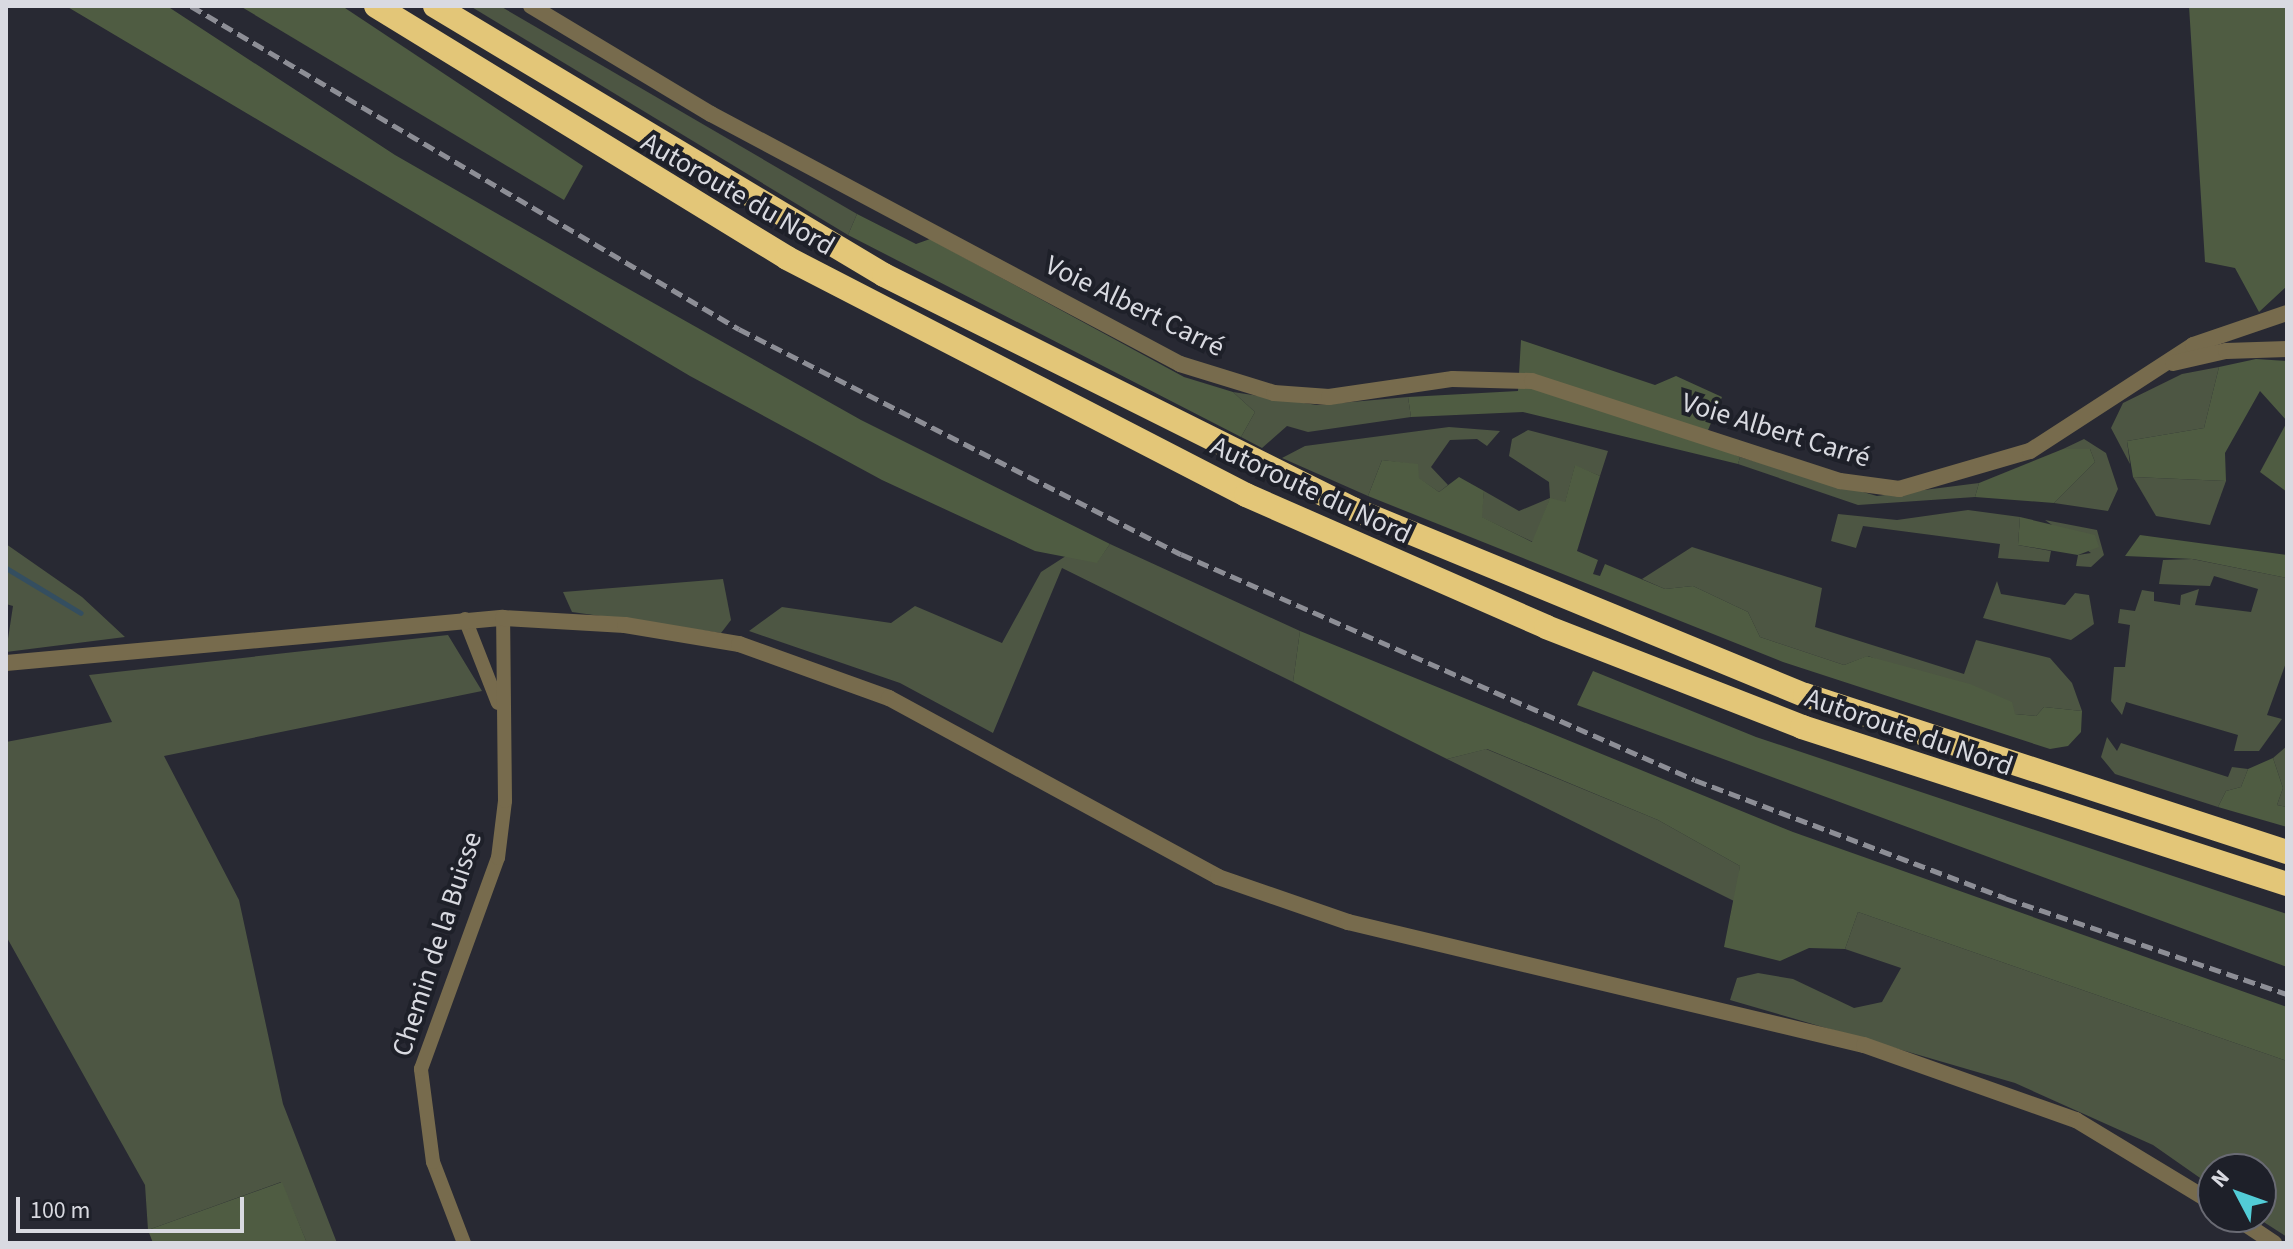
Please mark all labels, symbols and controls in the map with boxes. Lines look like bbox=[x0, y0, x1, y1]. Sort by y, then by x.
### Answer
street label: Autoroute du Nord bbox=[635, 125, 841, 263]
street label: Voie Albert Carré bbox=[1040, 248, 1230, 364]
street label: Voie Albert Carré bbox=[1678, 385, 1874, 475]
street label: Autoroute du Nord bbox=[1205, 429, 1417, 551]
street label: Autoroute du Nord bbox=[1801, 681, 2017, 783]
street label: Chemin de la Buisse bbox=[385, 828, 489, 1060]
north arrow bbox=[2197, 1153, 2277, 1233]
text: N bbox=[2204, 1163, 2237, 1195]
scale bar bbox=[20, 1181, 248, 1231]
text: 100 m bbox=[30, 1193, 90, 1228]

